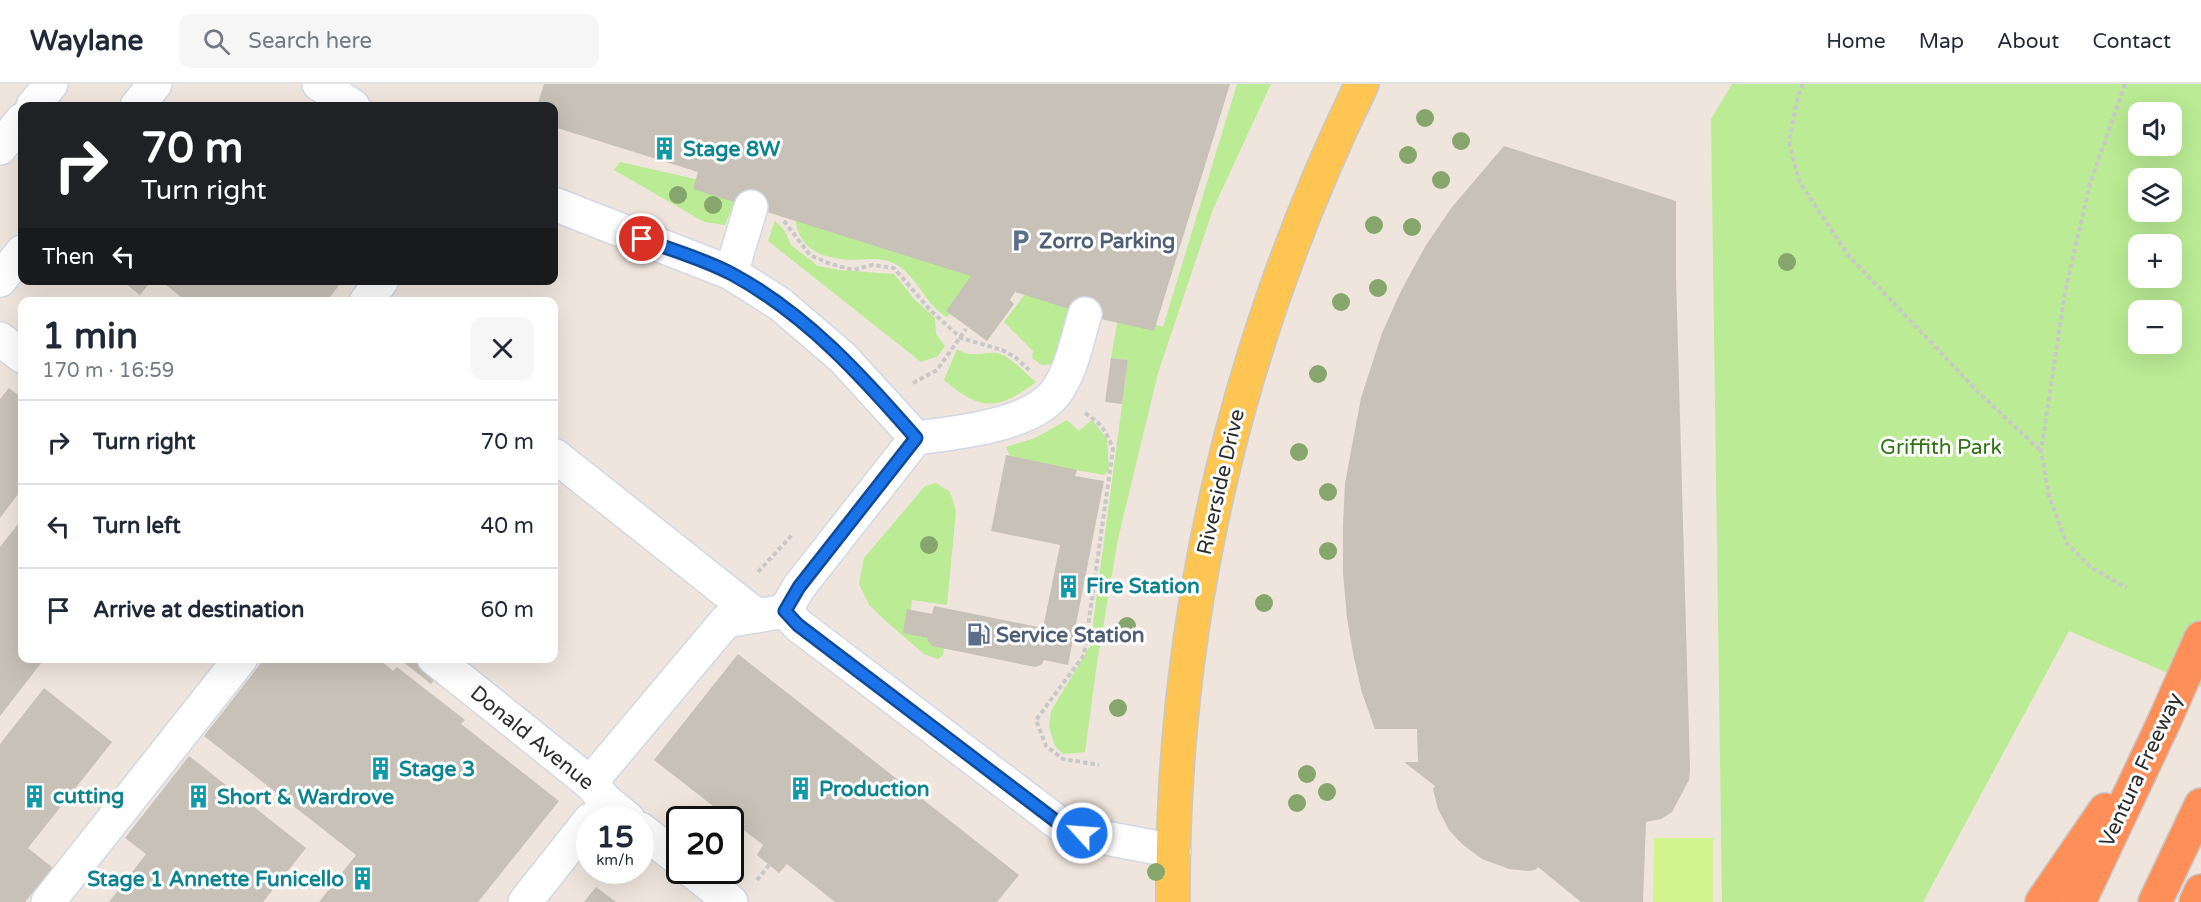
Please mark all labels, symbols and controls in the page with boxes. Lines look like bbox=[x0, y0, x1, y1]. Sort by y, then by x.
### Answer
search box bbox=[179, 14, 599, 68]
text: Waylane bbox=[30, 24, 143, 58]
icon: search bbox=[200, 25, 233, 58]
text: Search here bbox=[248, 28, 372, 54]
text: Home bbox=[1826, 29, 1886, 54]
text: Map bbox=[1919, 29, 1964, 54]
text: About bbox=[1997, 29, 2059, 54]
text: Contact bbox=[2092, 29, 2171, 54]
map controls bbox=[2128, 102, 2182, 354]
button: sound bbox=[2128, 102, 2182, 156]
text: 70 m bbox=[141, 123, 243, 174]
icon: right bbox=[42, 126, 120, 204]
building icon: Stage 8W bbox=[652, 136, 678, 162]
place label: Stage 8W bbox=[683, 137, 781, 162]
button: layers bbox=[2128, 168, 2182, 222]
text: Turn right bbox=[141, 174, 267, 207]
pin bbox=[616, 213, 667, 264]
icon: arrive bbox=[625, 222, 658, 255]
parking icon: Zorro Parking bbox=[1008, 228, 1034, 254]
place label: Zorro Parking bbox=[1039, 229, 1175, 254]
button: + bbox=[2128, 234, 2182, 288]
icon: left bbox=[107, 240, 140, 273]
text: Then bbox=[42, 244, 95, 270]
button: − bbox=[2128, 300, 2182, 354]
text: 1 min bbox=[42, 315, 138, 358]
button: close bbox=[471, 317, 534, 380]
text: 170 m · 16:59 bbox=[42, 359, 174, 383]
street label: Riverside Drive bbox=[1192, 407, 1250, 557]
icon: right bbox=[42, 426, 75, 459]
text: Turn right bbox=[93, 429, 195, 455]
text: 70 m bbox=[480, 429, 534, 455]
park label: Griffith Park bbox=[1880, 435, 2002, 460]
icon: left bbox=[42, 510, 75, 543]
text: Turn left bbox=[93, 513, 181, 539]
text: 40 m bbox=[480, 513, 534, 539]
building icon: Fire Station bbox=[1055, 573, 1081, 599]
place label: Fire Station bbox=[1086, 574, 1200, 599]
icon: arrive bbox=[42, 594, 75, 627]
text: Arrive at destination bbox=[93, 597, 304, 623]
text: 60 m bbox=[480, 597, 534, 623]
fuel station icon: Service Station bbox=[965, 622, 991, 648]
place label: Service Station bbox=[996, 623, 1145, 648]
street label: Donald Avenue bbox=[465, 681, 599, 796]
street label: Ventura Freeway bbox=[2094, 689, 2188, 851]
building icon: Stage 3 bbox=[368, 756, 394, 782]
place label: Stage 3 bbox=[399, 757, 475, 782]
building icon: Production bbox=[788, 776, 814, 802]
place label: Production bbox=[819, 777, 929, 802]
building icon: cutting bbox=[22, 783, 48, 809]
place label: cutting bbox=[53, 784, 124, 809]
building icon: Short & Wardrove bbox=[186, 784, 212, 810]
place label: Short & Wardrove bbox=[217, 785, 394, 810]
position arrow bbox=[1050, 801, 1114, 865]
speed limit sign: 20 bbox=[666, 806, 744, 884]
text: 15 bbox=[596, 819, 634, 856]
text: km/h bbox=[596, 851, 634, 869]
building icon: Stage 1 Annette Funicello bbox=[349, 866, 375, 892]
place label: Stage 1 Annette Funicello bbox=[87, 867, 344, 892]

